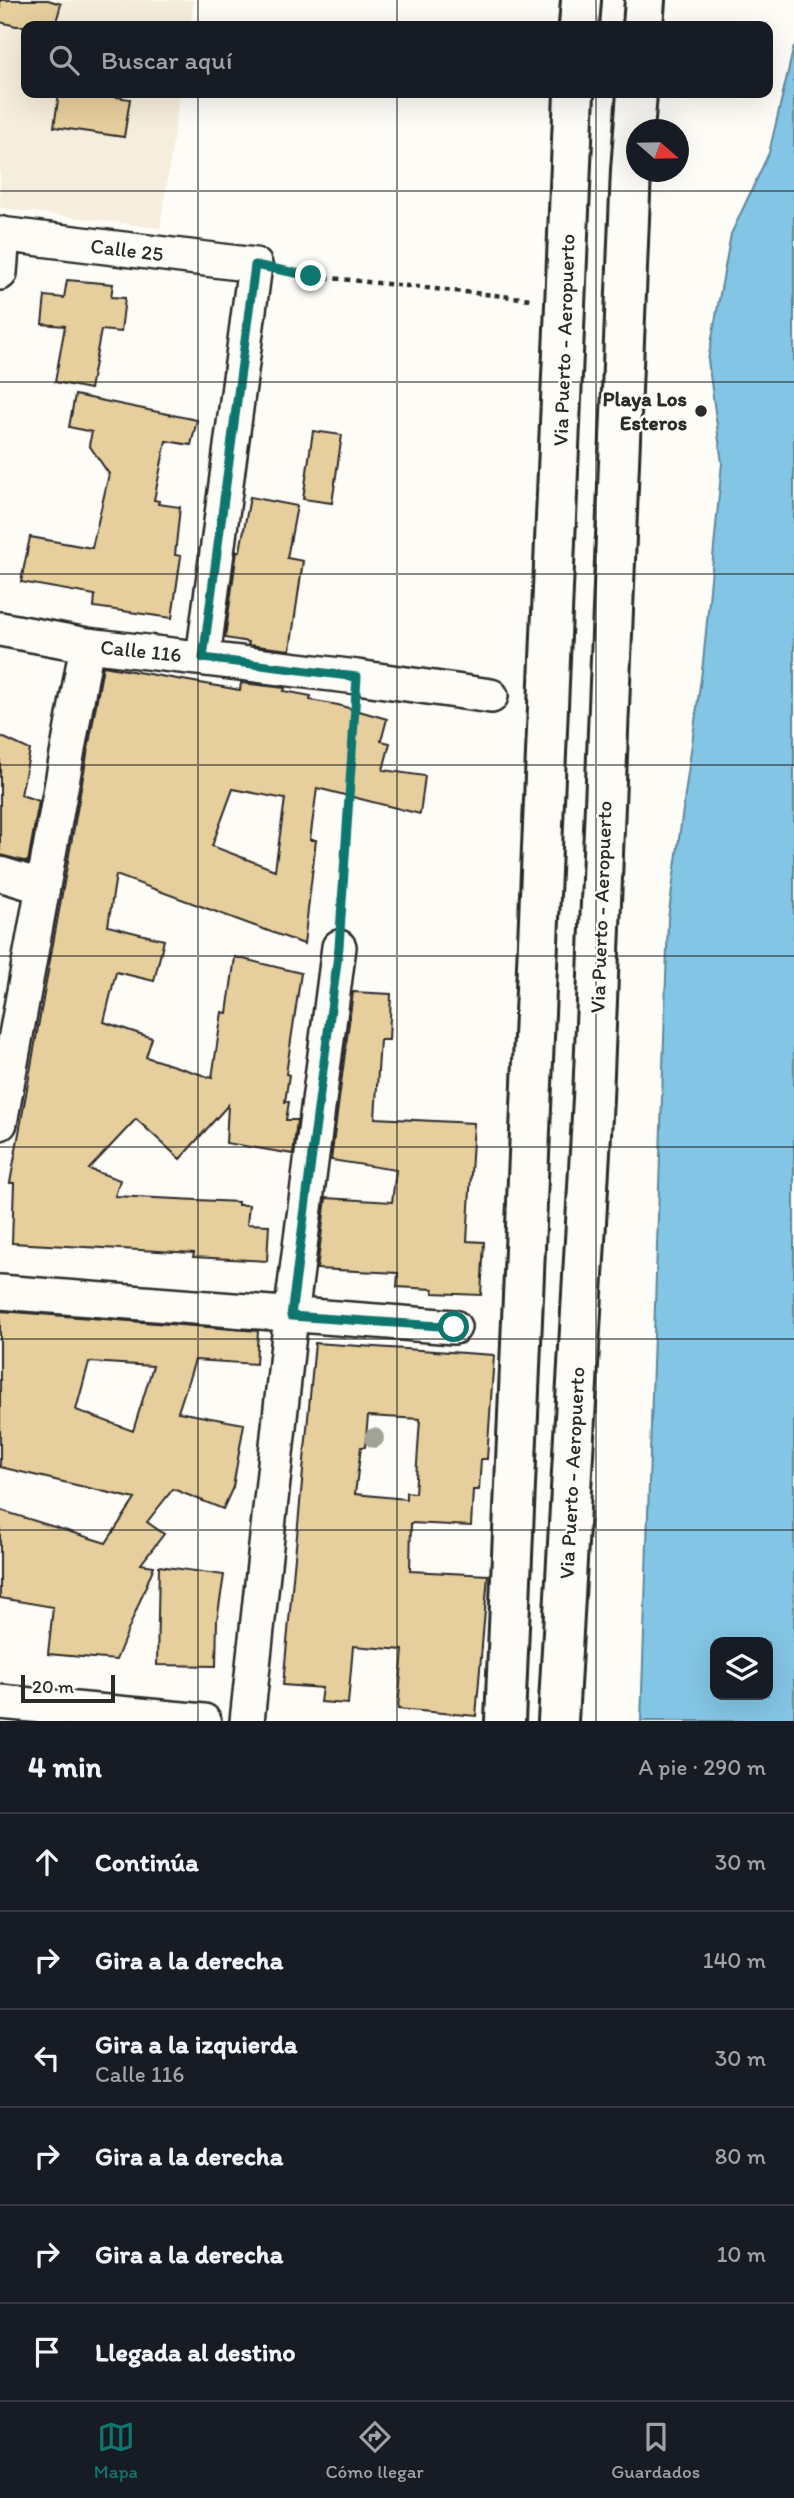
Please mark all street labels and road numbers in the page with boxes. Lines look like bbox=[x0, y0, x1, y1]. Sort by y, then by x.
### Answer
street label: Calle 25 bbox=[89, 233, 165, 266]
street label: Via Puerto - Aeropuerto bbox=[547, 233, 580, 447]
street label: Calle 116 bbox=[99, 634, 183, 667]
street label: Via Puerto - Aeropuerto bbox=[584, 800, 617, 1014]
street label: Via Puerto - Aeropuerto bbox=[553, 1366, 590, 1580]

